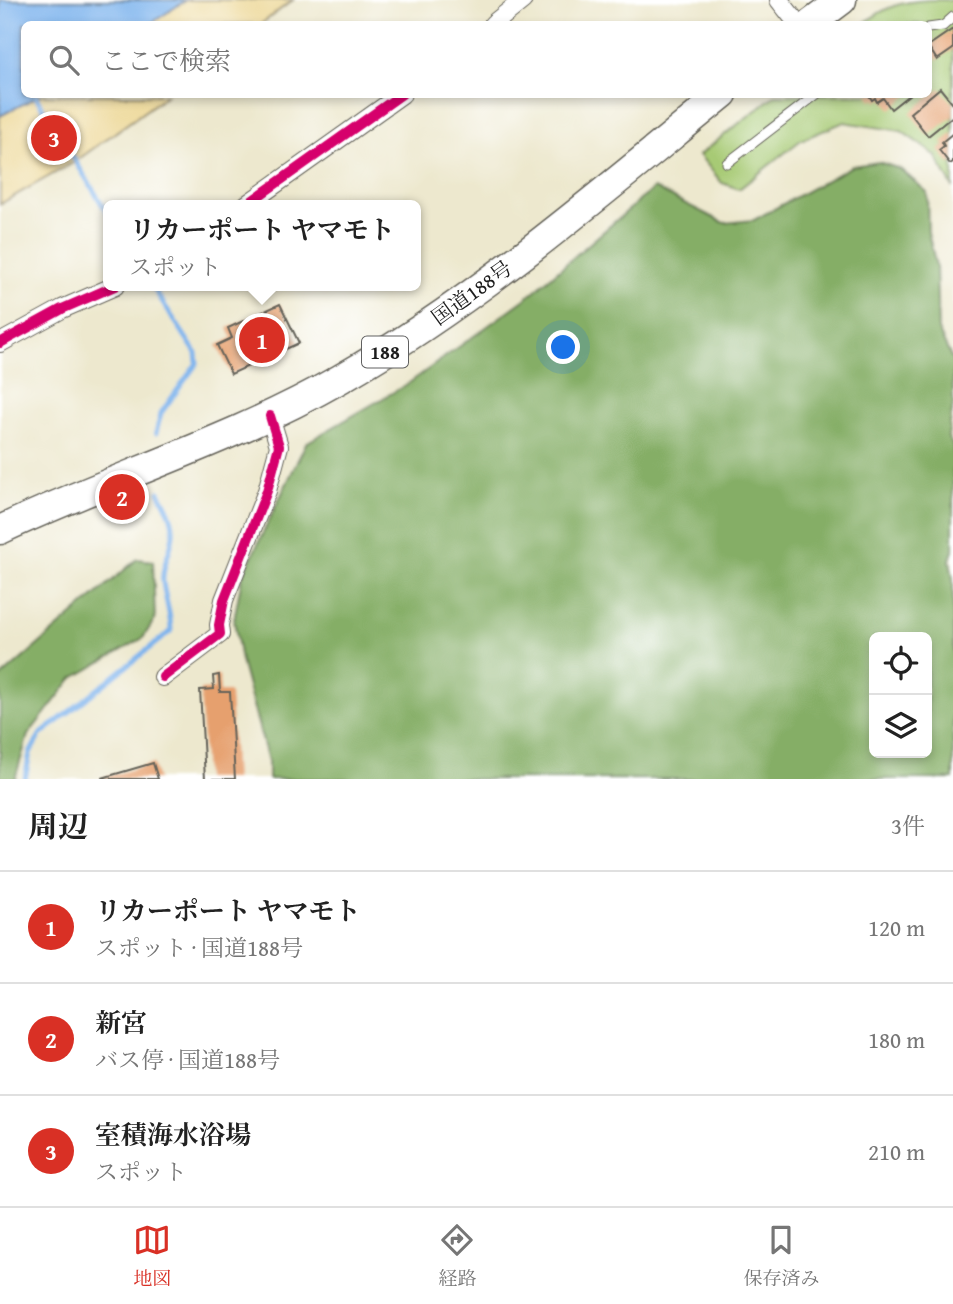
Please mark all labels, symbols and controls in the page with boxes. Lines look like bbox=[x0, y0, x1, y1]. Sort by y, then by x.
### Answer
search box bbox=[21, 21, 932, 98]
icon: search bbox=[45, 41, 83, 79]
text: ここで検索 bbox=[101, 41, 231, 80]
pin: 3 bbox=[31, 112, 77, 164]
popup bbox=[103, 200, 421, 291]
text: リカーポート ヤマモト bbox=[129, 210, 395, 249]
text: スポット bbox=[129, 250, 221, 283]
street label: 国道188号 bbox=[425, 253, 519, 333]
pin: 1 bbox=[239, 314, 285, 366]
your location bbox=[546, 330, 580, 364]
road number: 188 bbox=[362, 336, 408, 368]
pin: 2 bbox=[99, 471, 145, 523]
map controls bbox=[869, 632, 932, 758]
button: locate bbox=[869, 632, 932, 695]
button: layers bbox=[869, 695, 932, 758]
text: 周辺 bbox=[28, 804, 88, 848]
text: 3件 bbox=[891, 809, 925, 842]
text: リカーポート ヤマモト bbox=[95, 891, 360, 930]
text: 1 bbox=[45, 911, 57, 944]
text: 120 m bbox=[868, 911, 925, 944]
text: スポット · 国道188号 bbox=[95, 931, 303, 964]
text: 新宮 bbox=[95, 1003, 147, 1042]
text: 2 bbox=[45, 1023, 57, 1056]
text: 180 m bbox=[868, 1023, 925, 1056]
text: バス停 · 国道188号 bbox=[95, 1043, 280, 1076]
text: 室積海水浴場 bbox=[95, 1115, 251, 1154]
text: 3 bbox=[45, 1135, 57, 1168]
text: 210 m bbox=[868, 1135, 925, 1168]
text: スポット bbox=[95, 1155, 187, 1188]
tab: 地図 bbox=[133, 1221, 172, 1292]
tab: 経路 bbox=[438, 1221, 477, 1292]
tab: 保存済み bbox=[743, 1221, 820, 1292]

